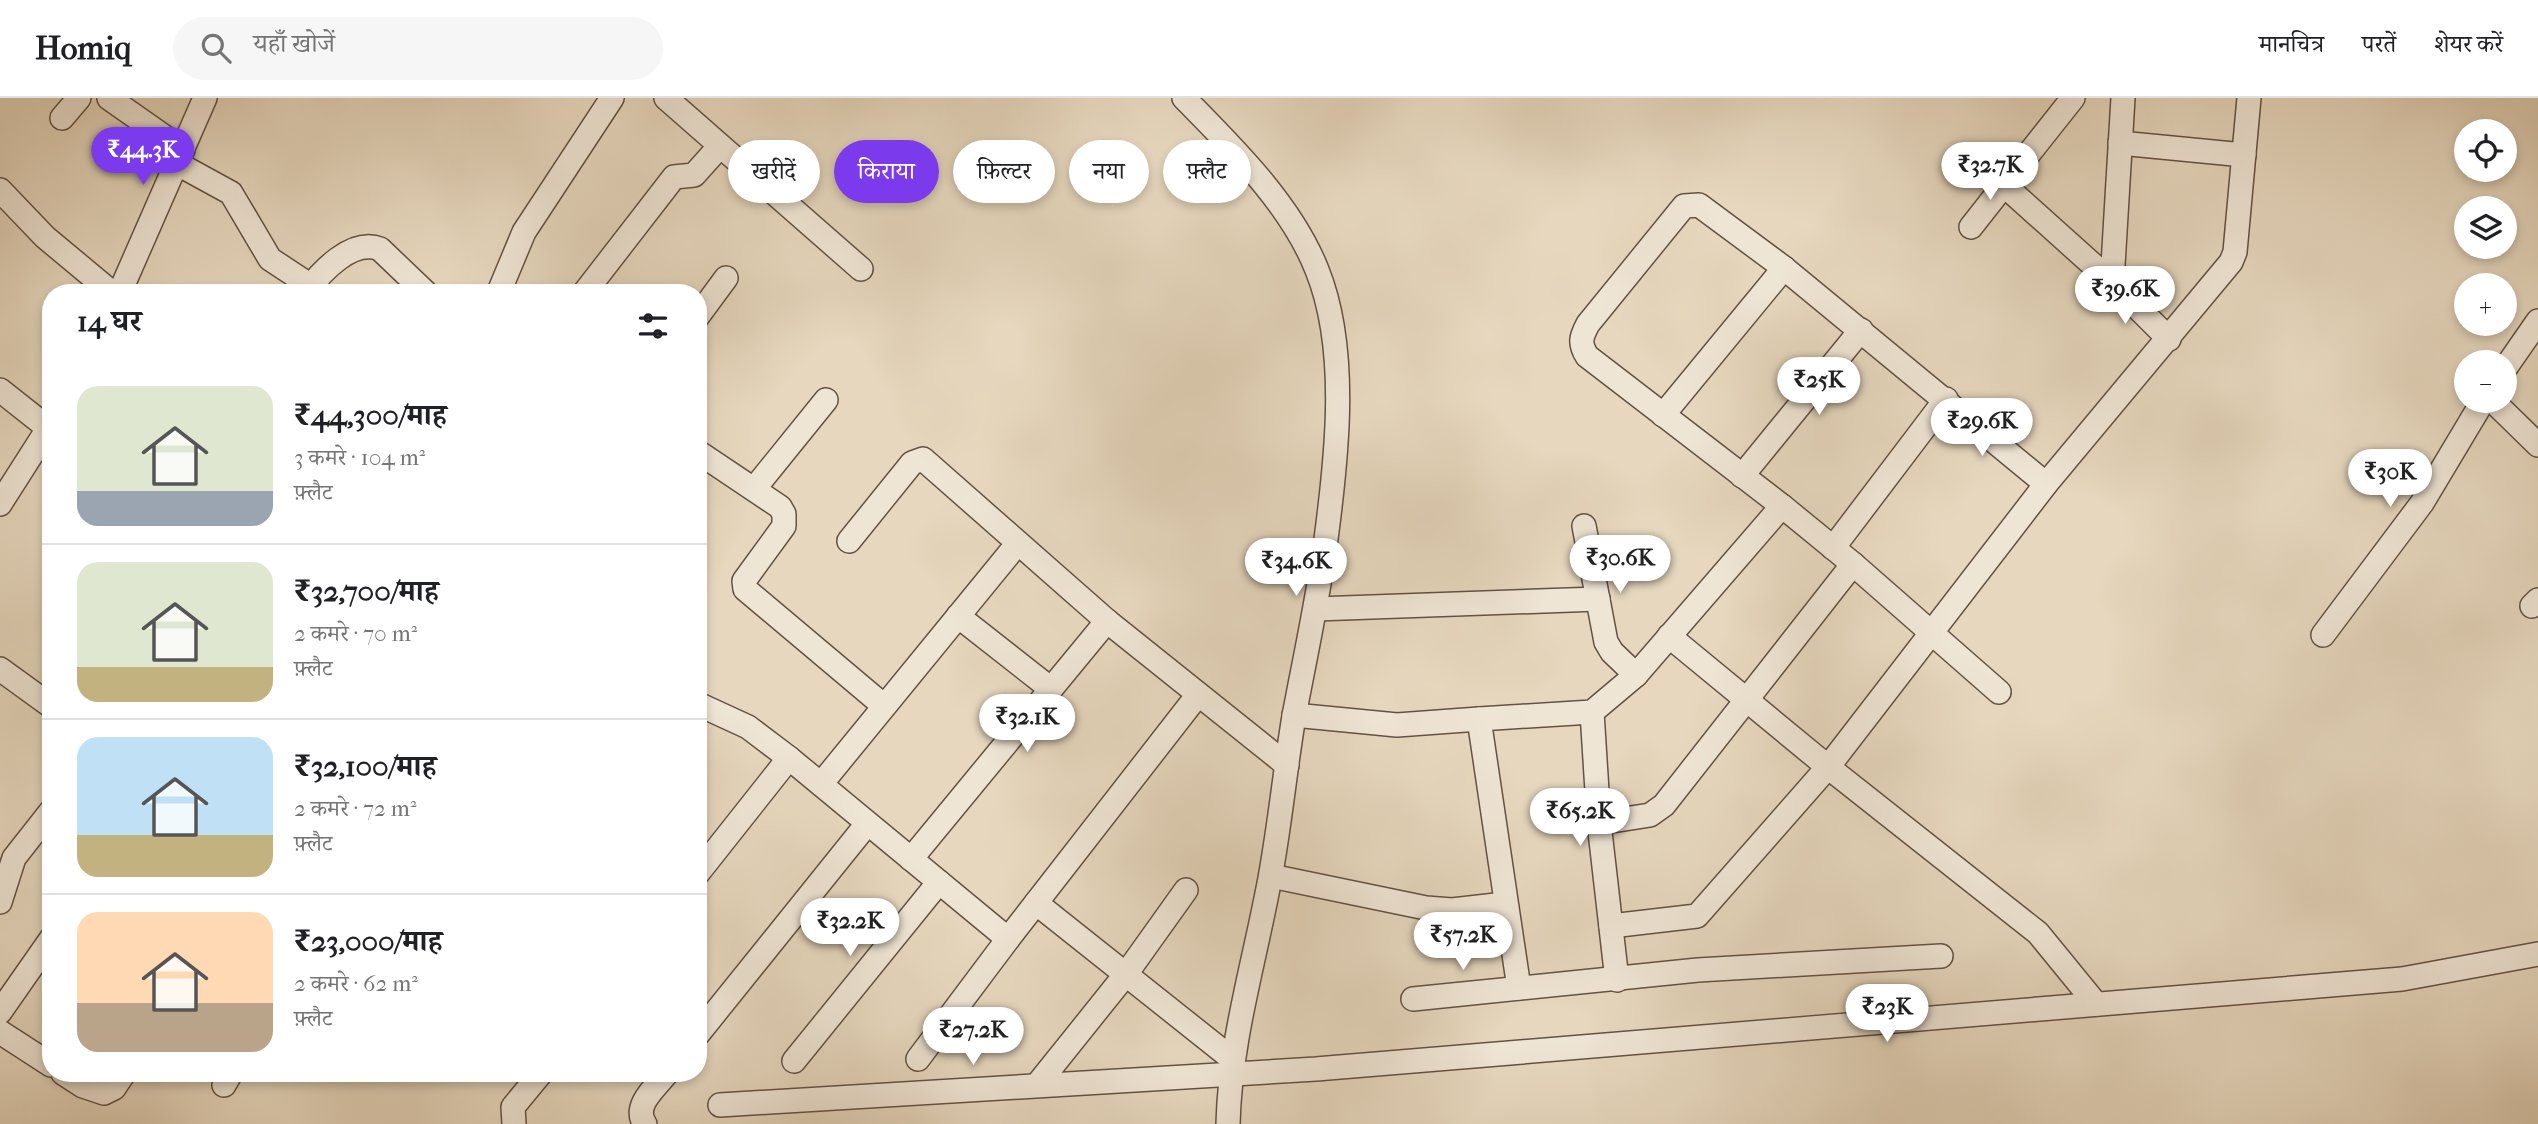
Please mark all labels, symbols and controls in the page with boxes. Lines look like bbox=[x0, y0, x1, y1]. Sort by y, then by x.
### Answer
search box bbox=[173, 17, 663, 80]
text: यहाँ खोजें bbox=[253, 28, 335, 59]
text: Homiq bbox=[35, 29, 131, 68]
icon: search bbox=[197, 29, 235, 67]
text: मानचित्र bbox=[2259, 30, 2324, 58]
text: परतें bbox=[2362, 30, 2396, 58]
text: शेयर करें bbox=[2434, 30, 2503, 58]
map controls bbox=[2454, 119, 2517, 413]
button: locate bbox=[2454, 119, 2517, 182]
pin: ₹44.3K bbox=[86, 127, 200, 187]
text: ₹44.3K bbox=[107, 136, 179, 163]
chip: खरीदें bbox=[728, 140, 820, 203]
chip: किराया bbox=[834, 140, 939, 203]
chip: फ़िल्टर bbox=[953, 140, 1055, 203]
chip: नया bbox=[1069, 140, 1149, 203]
chip: फ़्लैट bbox=[1163, 140, 1251, 203]
pin: ₹32.7K bbox=[1933, 142, 2047, 202]
text: ₹32.7K bbox=[1957, 151, 2023, 178]
button: layers bbox=[2454, 196, 2517, 259]
pin: ₹39.6K bbox=[2068, 266, 2182, 326]
button: + bbox=[2454, 273, 2517, 336]
text: ₹39.6K bbox=[2091, 275, 2159, 302]
text: 14 घर bbox=[77, 304, 142, 339]
icon: filters bbox=[634, 307, 672, 345]
button: − bbox=[2454, 350, 2517, 413]
pin: ₹25K bbox=[1778, 358, 1860, 417]
text: ₹25K bbox=[1793, 366, 1845, 393]
text: ₹44,300/माह bbox=[294, 398, 447, 433]
pin: ₹29.6K bbox=[1925, 398, 2039, 458]
text: ₹29.6K bbox=[1947, 407, 2017, 434]
icon: home bbox=[133, 414, 217, 498]
text: 3 कमरे · 104 m² bbox=[294, 444, 425, 471]
pin: ₹30K bbox=[2349, 450, 2431, 509]
text: ₹30K bbox=[2364, 458, 2416, 485]
text: फ़्लैट bbox=[294, 479, 332, 506]
pin: ₹30.6K bbox=[1563, 536, 1677, 595]
pin: ₹34.6K bbox=[1239, 538, 1353, 598]
text: ₹30.6K bbox=[1586, 544, 1654, 571]
text: ₹34.6K bbox=[1261, 547, 1331, 574]
text: ₹32,700/माह bbox=[294, 574, 439, 609]
icon: home bbox=[133, 590, 217, 674]
text: 2 कमरे · 70 m² bbox=[294, 620, 417, 647]
text: फ़्लैट bbox=[294, 655, 332, 682]
pin: ₹32.1K bbox=[970, 694, 1084, 754]
text: ₹32.1K bbox=[995, 703, 1059, 730]
text: ₹32,100/माह bbox=[294, 749, 436, 784]
icon: home bbox=[133, 765, 217, 849]
pin: ₹65.2K bbox=[1523, 788, 1637, 848]
text: 2 कमरे · 72 m² bbox=[294, 795, 416, 822]
text: ₹65.2K bbox=[1546, 797, 1614, 824]
text: फ़्लैट bbox=[294, 830, 332, 857]
pin: ₹32.2K bbox=[793, 898, 907, 958]
text: ₹32.2K bbox=[816, 907, 884, 934]
pin: ₹57.2K bbox=[1406, 912, 1520, 972]
text: ₹57.2K bbox=[1430, 921, 1496, 948]
text: ₹23,000/माह bbox=[294, 924, 442, 959]
icon: home bbox=[133, 940, 217, 1024]
text: 2 कमरे · 62 m² bbox=[294, 970, 418, 997]
pin: ₹23K bbox=[1846, 984, 1928, 1044]
text: ₹23K bbox=[1862, 993, 1912, 1020]
text: फ़्लैट bbox=[294, 1005, 332, 1032]
pin: ₹27.2K bbox=[916, 1007, 1030, 1067]
text: ₹27.2K bbox=[939, 1016, 1007, 1043]

